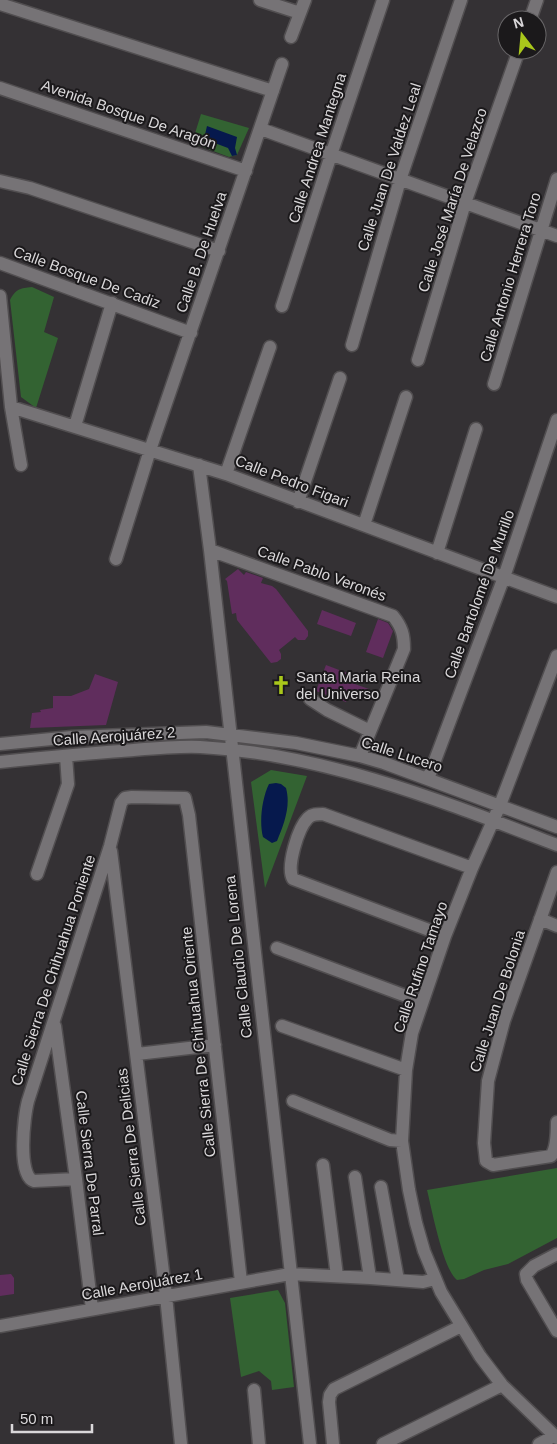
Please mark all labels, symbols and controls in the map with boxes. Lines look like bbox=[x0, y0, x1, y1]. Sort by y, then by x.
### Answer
north arrow bbox=[497, 10, 547, 60]
text: N bbox=[511, 13, 525, 32]
street label: Calle Andrea Mantegna bbox=[285, 70, 350, 225]
street label: Avenida Bosque De Aragón bbox=[39, 76, 219, 152]
street label: Calle Juan De Valdez Leal bbox=[354, 81, 424, 253]
street label: Calle José María De Velazco bbox=[414, 106, 490, 294]
street label: Calle B. De Huelva bbox=[172, 189, 230, 315]
street label: Calle Antonio Herrera Toro bbox=[476, 190, 544, 364]
street label: Calle Bosque De Cadiz bbox=[11, 242, 163, 312]
street label: Calle Pedro Figari bbox=[233, 452, 351, 510]
street label: Calle Bartolomé De Murillo bbox=[441, 507, 517, 681]
street label: Calle Pablo Veronés bbox=[255, 542, 389, 604]
place label: Santa Maria Reina del Universo bbox=[296, 668, 421, 702]
church icon: Santa Maria Reina del Universo bbox=[270, 674, 292, 696]
street label: Calle Aerojuárez 2 bbox=[52, 723, 176, 749]
street label: Calle Lucero bbox=[359, 733, 445, 775]
street label: Calle Sierra De Chihuahua Poniente bbox=[8, 852, 98, 1088]
street label: Calle Claudio De Lorena bbox=[221, 874, 255, 1039]
street label: Calle Rufino Tamayo bbox=[389, 899, 451, 1035]
street label: Calle Sierra De Chihuahua Oriente bbox=[177, 926, 219, 1158]
street label: Calle Juan De Bolonia bbox=[466, 927, 528, 1074]
street label: Calle Sierra De Delicias bbox=[113, 1067, 149, 1227]
street label: Calle Sierra De Parral bbox=[73, 1090, 107, 1236]
street label: Calle Aerojuárez 1 bbox=[80, 1265, 204, 1303]
scale bar bbox=[12, 1402, 92, 1434]
text: 50 m bbox=[20, 1410, 53, 1427]

